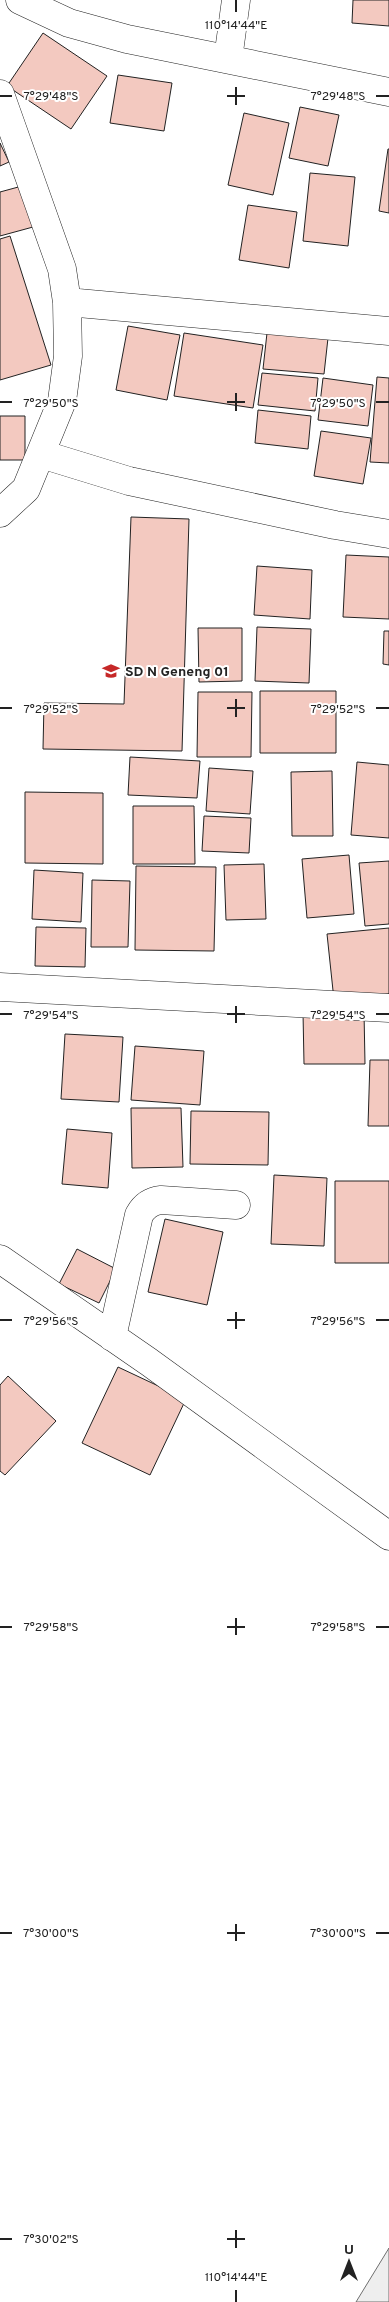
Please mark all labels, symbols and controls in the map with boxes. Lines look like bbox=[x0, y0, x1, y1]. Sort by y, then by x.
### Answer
text: 110°14'44"E bbox=[205, 18, 267, 34]
text: 7°29'48"S bbox=[23, 89, 79, 105]
text: 7°29'48"S bbox=[310, 89, 366, 105]
text: 7°29'50"S bbox=[23, 396, 79, 412]
text: 7°29'50"S bbox=[310, 396, 366, 412]
school or university icon: SD N Geneng 01 bbox=[101, 661, 121, 681]
place label: SD N Geneng 01 bbox=[125, 664, 229, 681]
text: 7°29'52"S bbox=[23, 702, 79, 718]
text: 7°29'52"S bbox=[310, 702, 366, 718]
text: 7°29'54"S bbox=[23, 1008, 79, 1024]
text: 7°29'54"S bbox=[310, 1008, 366, 1024]
text: 7°29'56"S bbox=[24, 1314, 78, 1330]
text: 7°29'56"S bbox=[311, 1314, 365, 1330]
text: 7°29'58"S bbox=[23, 1620, 79, 1636]
text: 7°29'58"S bbox=[310, 1620, 366, 1636]
text: 7°30'00"S bbox=[23, 1926, 79, 1942]
text: 7°30'00"S bbox=[310, 1926, 366, 1942]
text: 7°30'02"S bbox=[23, 2232, 79, 2248]
north arrow bbox=[324, 2237, 374, 2287]
text: U bbox=[344, 2242, 354, 2259]
text: 110°14'44"E bbox=[205, 2270, 267, 2286]

